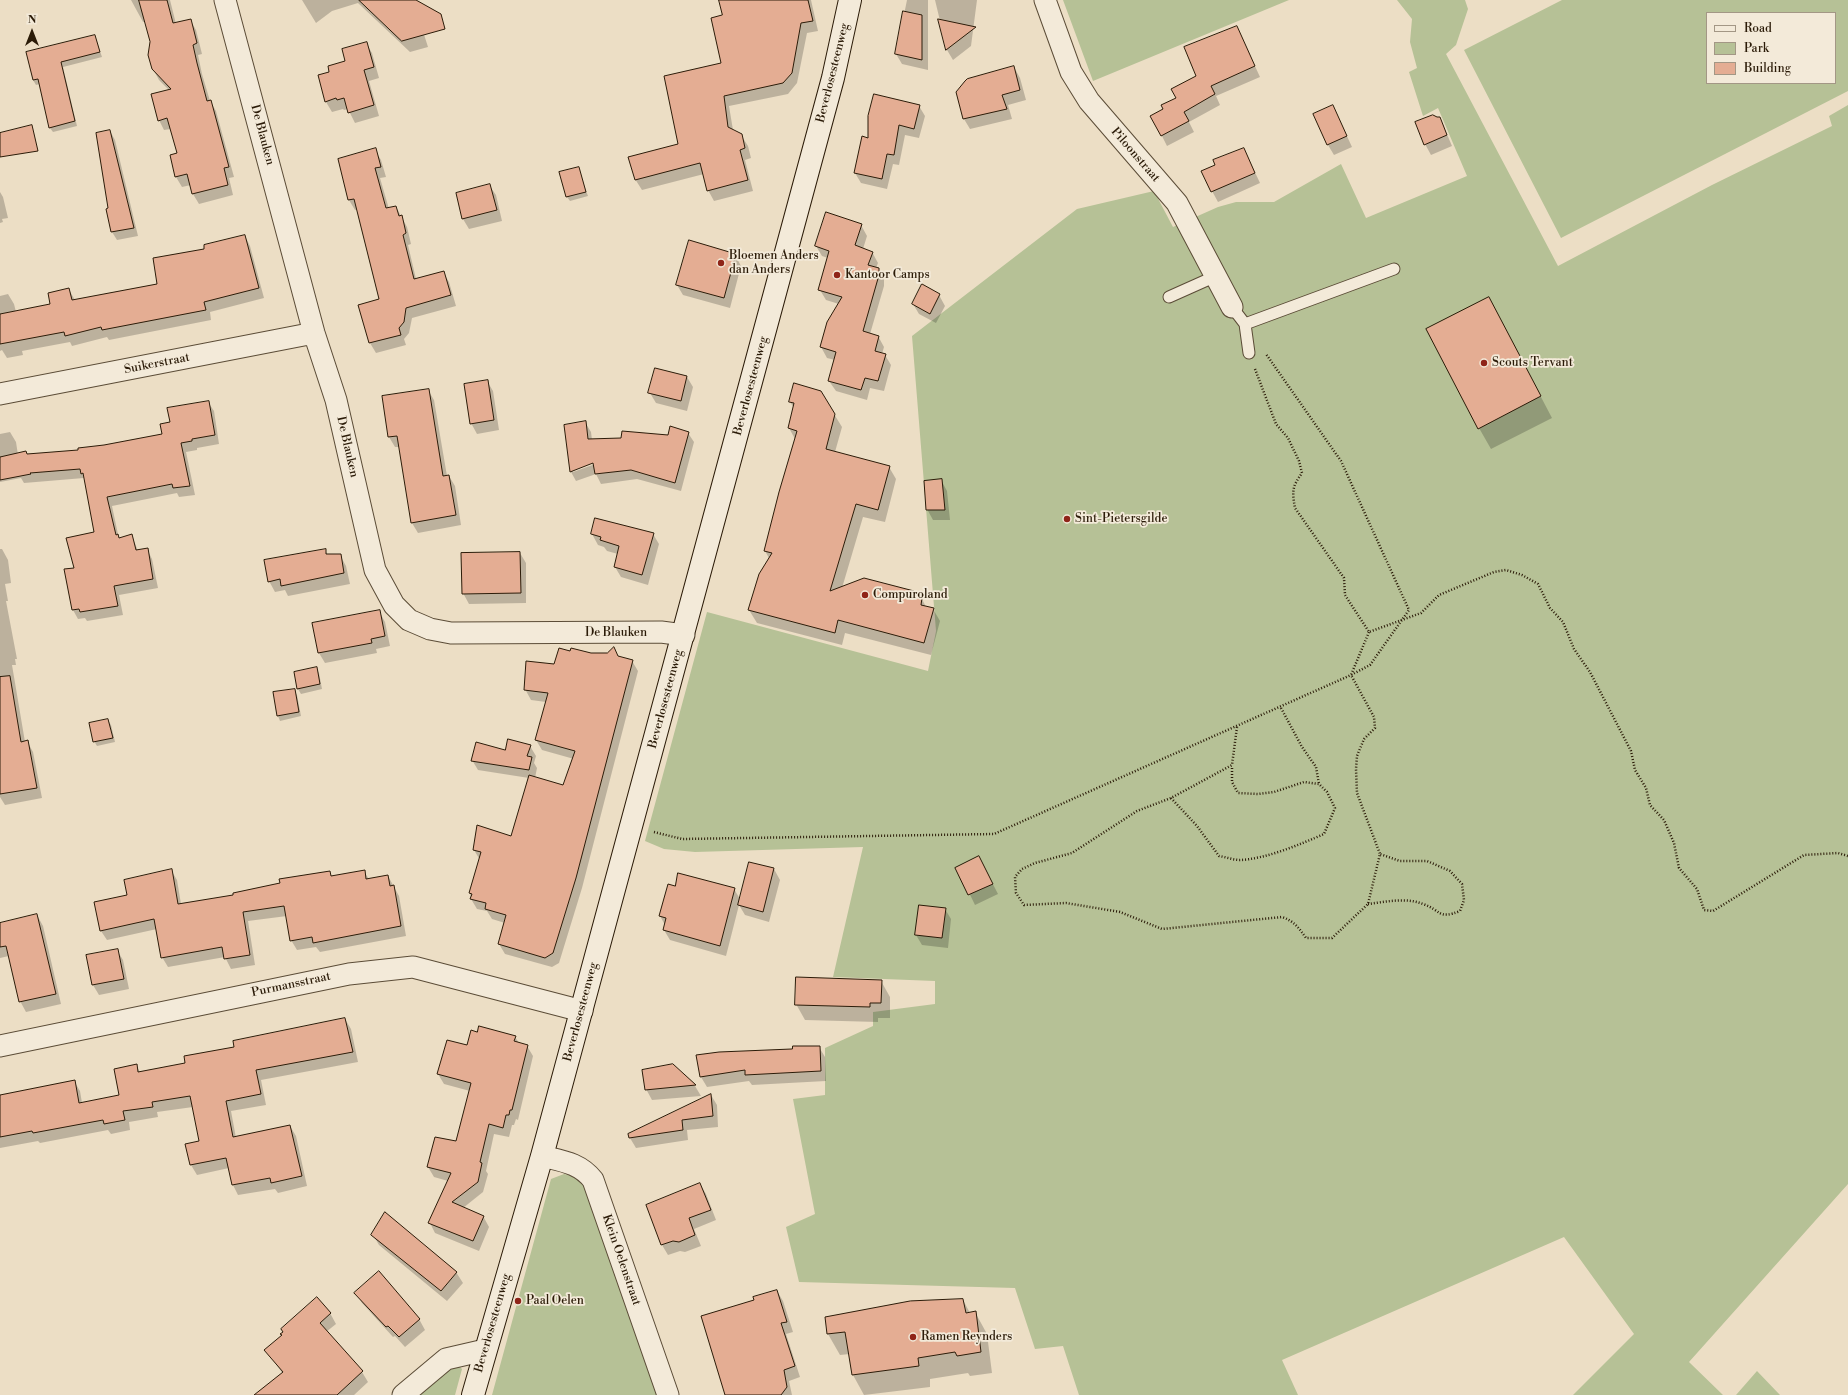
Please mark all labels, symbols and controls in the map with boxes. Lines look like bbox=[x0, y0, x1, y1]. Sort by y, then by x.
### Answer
north arrow bbox=[12, 12, 52, 52]
legend bbox=[1706, 12, 1836, 84]
text: N bbox=[28, 13, 36, 27]
text: Road bbox=[1744, 21, 1772, 36]
street label: Beverlosesteenweg bbox=[814, 22, 852, 124]
text: Park bbox=[1744, 41, 1769, 56]
text: Building bbox=[1744, 61, 1791, 76]
street label: De Blauken bbox=[247, 103, 277, 167]
street label: Piloonstraat bbox=[1107, 125, 1163, 185]
place label: Bloemen Anders dan Anders bbox=[729, 249, 819, 277]
marker: Bloemen Anders dan Anders bbox=[716, 258, 726, 268]
place label: Kantoor Camps bbox=[845, 268, 930, 282]
marker: Kantoor Camps bbox=[832, 270, 842, 280]
street label: Beverlosesteenweg bbox=[731, 335, 771, 437]
street label: Suikerstraat bbox=[123, 351, 191, 377]
place label: Scouts Tervant bbox=[1492, 356, 1573, 370]
marker: Scouts Tervant bbox=[1479, 358, 1489, 368]
street label: De Blauken bbox=[333, 415, 361, 479]
place label: Sint-Pietersgilde bbox=[1075, 512, 1167, 526]
marker: Sint-Pietersgilde bbox=[1062, 514, 1072, 524]
place label: Compuroland bbox=[873, 588, 948, 602]
marker: Compuroland bbox=[860, 590, 870, 600]
street label: De Blauken bbox=[585, 626, 647, 640]
street label: Beverlosesteenweg bbox=[646, 648, 686, 750]
street label: Beverlosesteenweg bbox=[561, 961, 601, 1063]
street label: Purmansstraat bbox=[250, 970, 332, 1000]
street label: Klein Oelenstraat bbox=[599, 1213, 643, 1307]
street label: Beverlosesteenweg bbox=[472, 1272, 514, 1374]
place label: Paal Oelen bbox=[526, 1294, 584, 1308]
marker: Paal Oelen bbox=[513, 1296, 523, 1306]
place label: Ramen Reynders bbox=[921, 1330, 1012, 1344]
marker: Ramen Reynders bbox=[908, 1332, 918, 1342]

